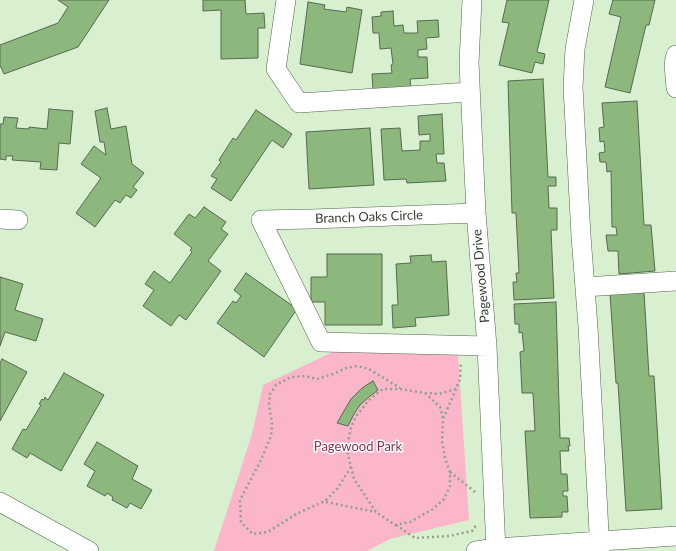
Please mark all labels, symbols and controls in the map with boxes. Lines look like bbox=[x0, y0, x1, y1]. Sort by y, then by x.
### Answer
street label: Branch Oaks Circle bbox=[315, 207, 423, 227]
street label: Pagewood Drive bbox=[469, 229, 493, 323]
park label: Pagewood Park bbox=[314, 439, 402, 455]

